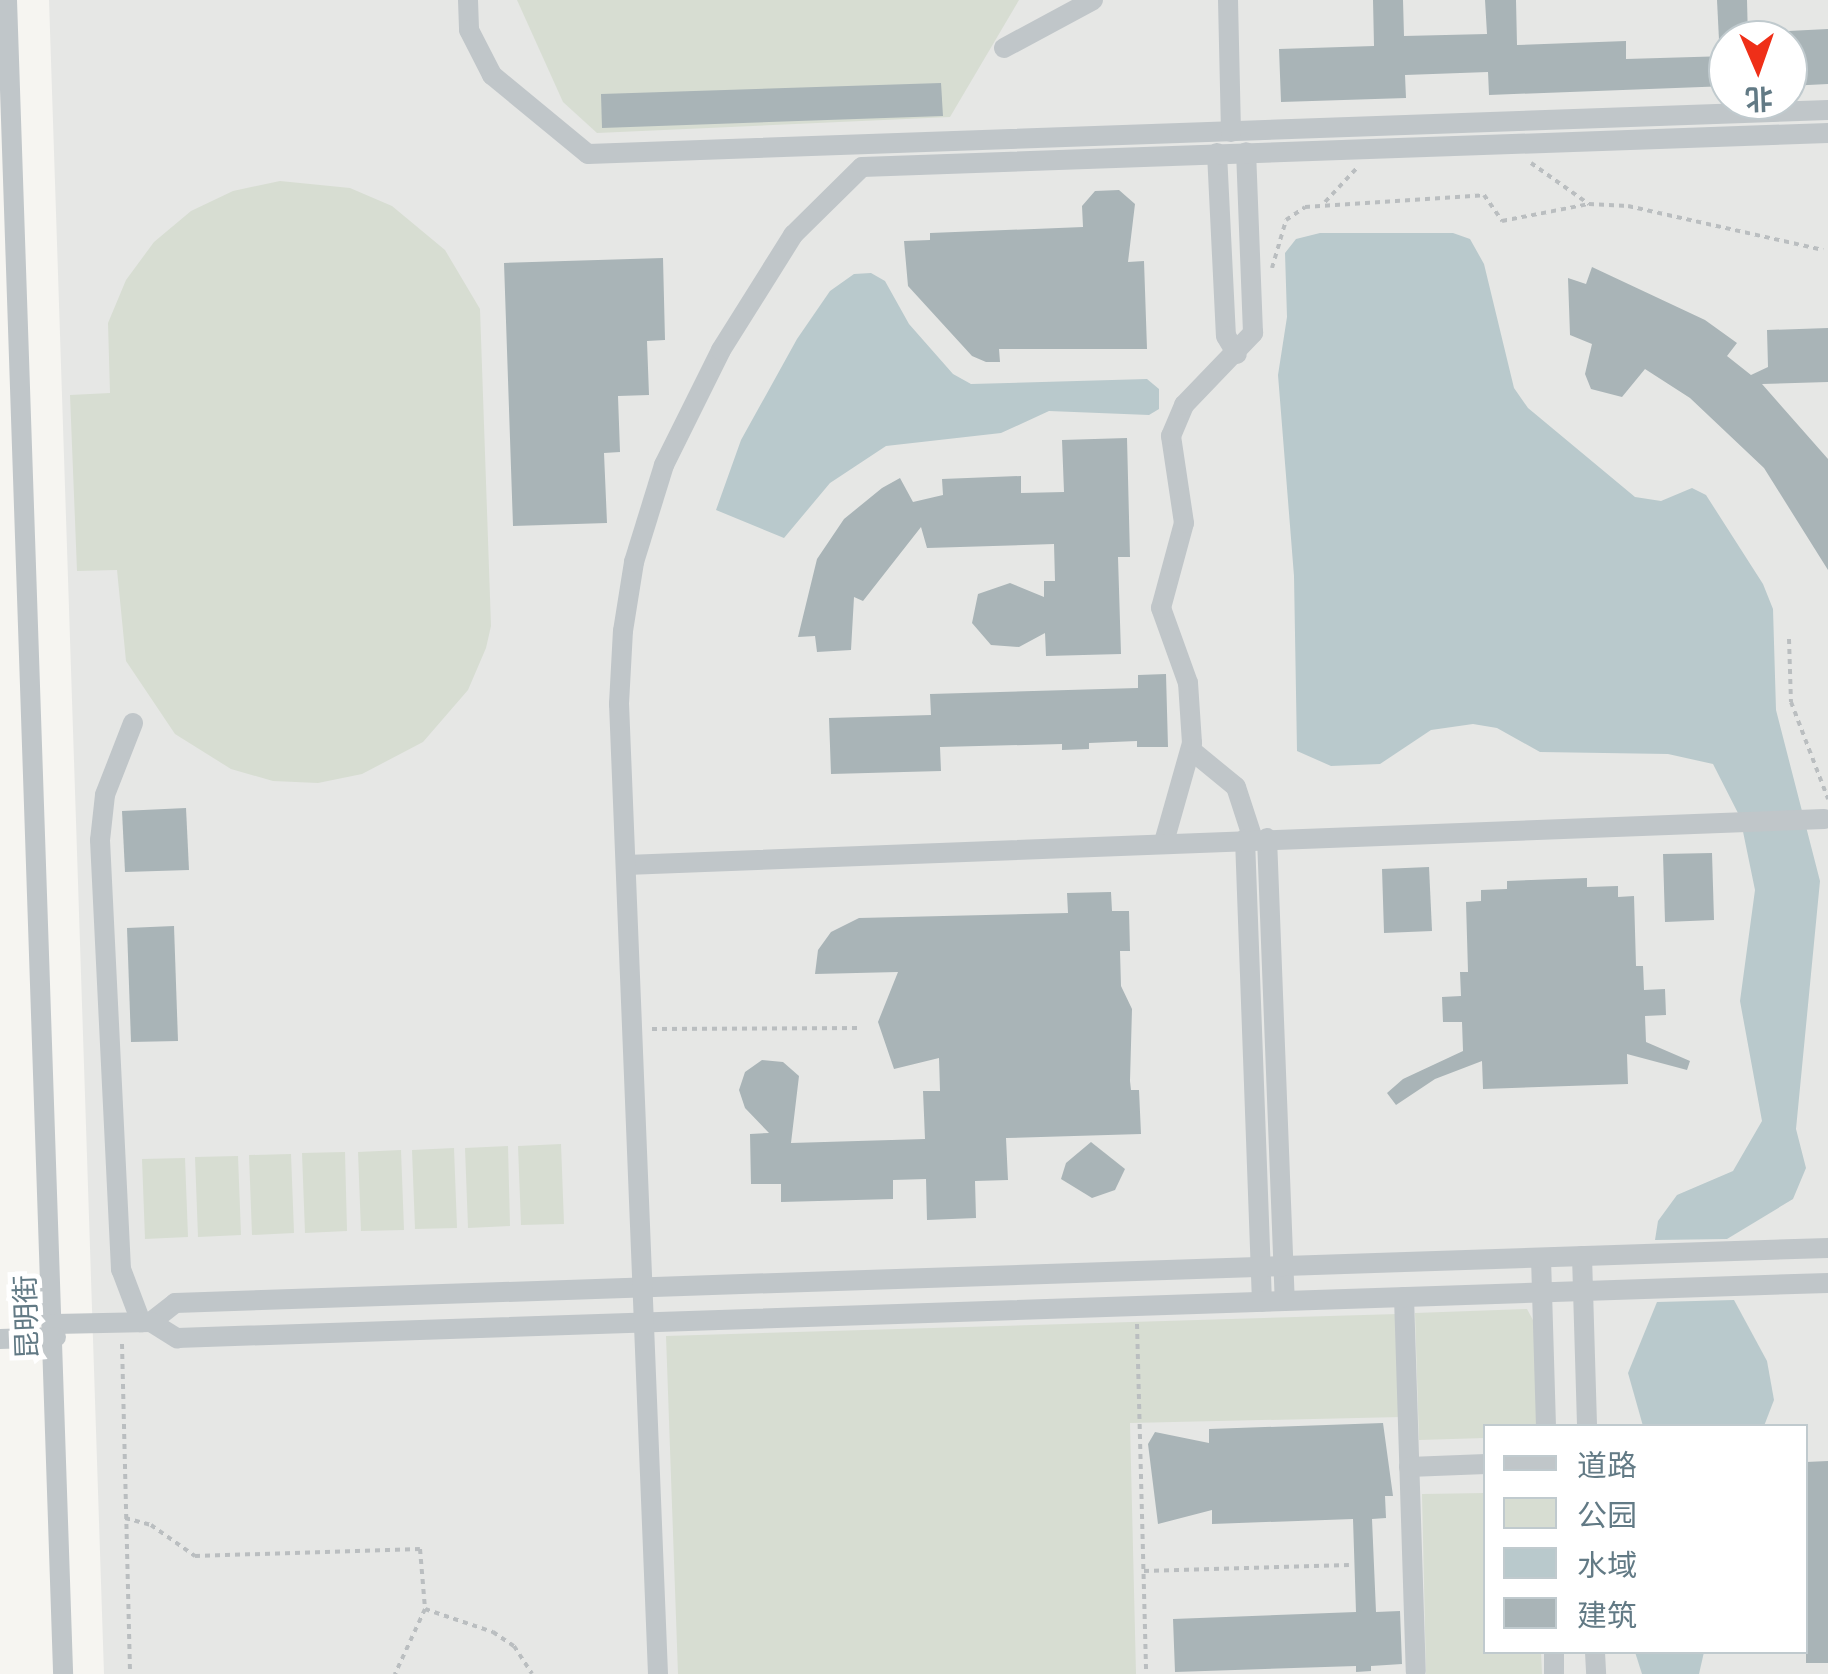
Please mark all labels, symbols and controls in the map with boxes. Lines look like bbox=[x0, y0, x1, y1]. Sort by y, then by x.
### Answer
north arrow bbox=[1708, 20, 1808, 120]
text: 北 bbox=[1744, 83, 1774, 114]
street label: 昆明街 bbox=[9, 1274, 45, 1360]
legend bbox=[1483, 1424, 1808, 1654]
text: 道路 bbox=[1577, 1449, 1637, 1482]
text: 公园 bbox=[1577, 1499, 1637, 1532]
text: 水域 bbox=[1577, 1549, 1637, 1582]
text: 建筑 bbox=[1577, 1599, 1637, 1632]

